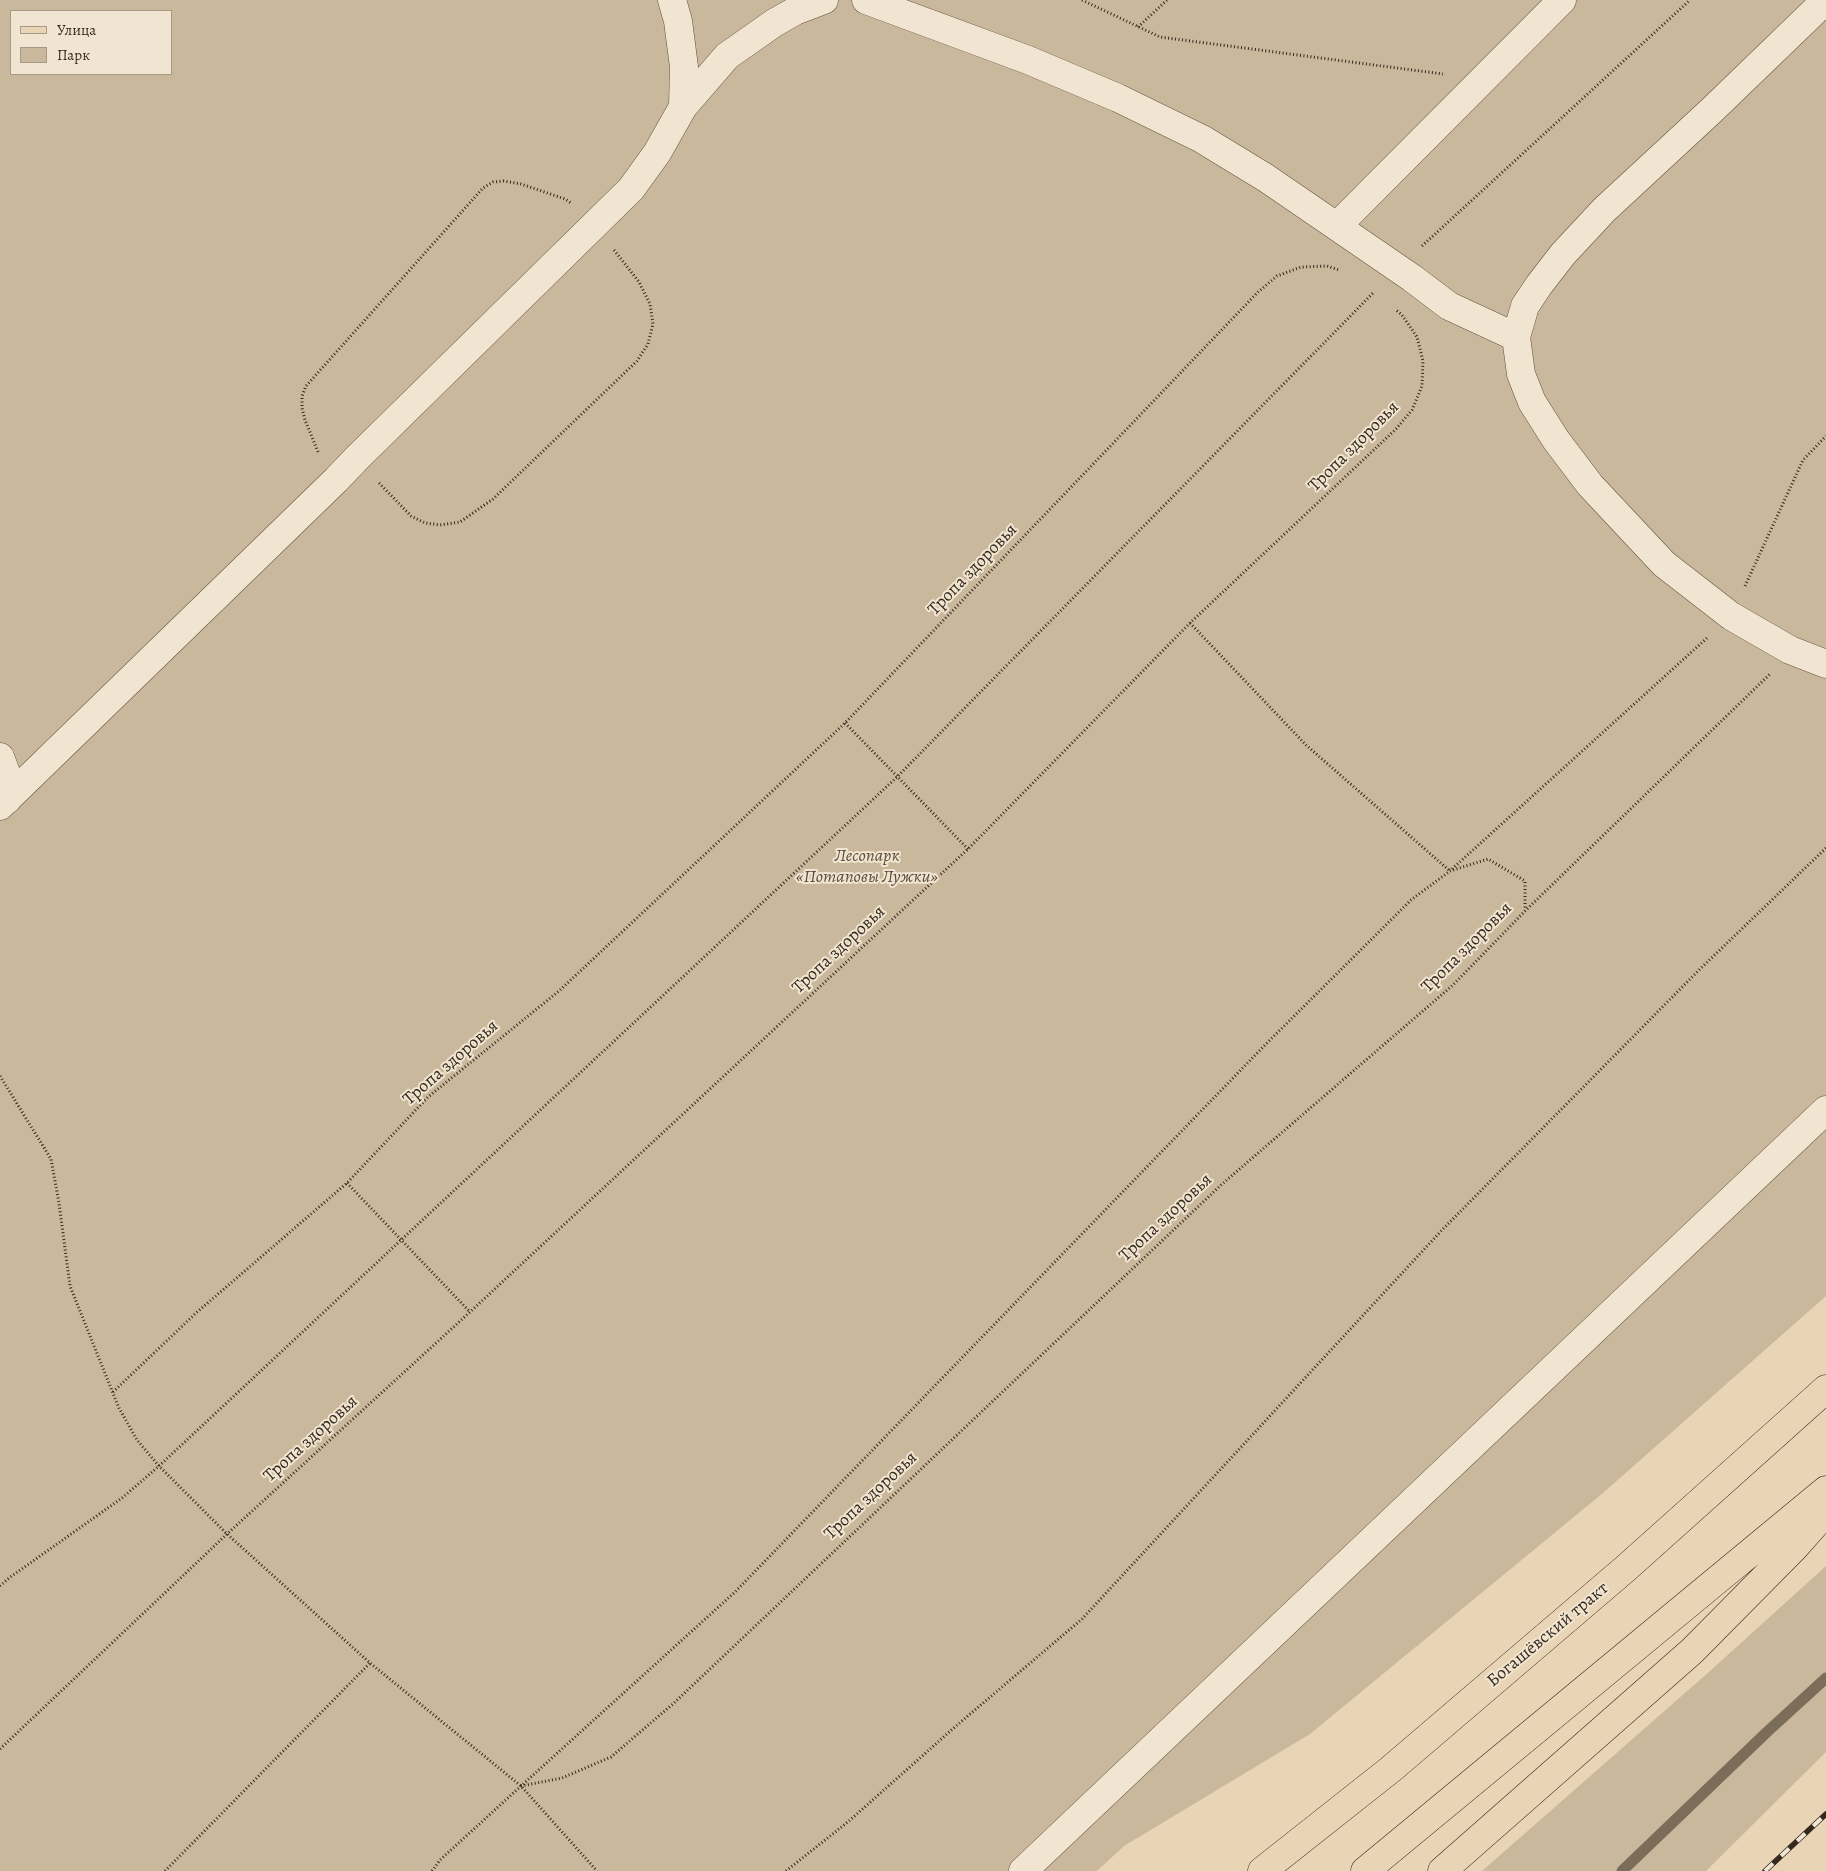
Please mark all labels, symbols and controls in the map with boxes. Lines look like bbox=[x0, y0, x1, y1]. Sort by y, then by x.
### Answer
legend bbox=[10, 10, 172, 75]
text: Улица bbox=[57, 20, 96, 40]
text: Парк bbox=[57, 45, 90, 65]
street label: Тропа здоровья bbox=[1304, 397, 1404, 497]
street label: Тропа здоровья bbox=[924, 520, 1022, 620]
park label: Лесопарк «Потаповы Лужки» bbox=[796, 846, 938, 889]
street label: Тропа здоровья bbox=[1417, 898, 1517, 998]
street label: Тропа здоровья bbox=[788, 901, 890, 999]
street label: Тропа здоровья bbox=[399, 1016, 503, 1110]
street label: Тропа здоровья bbox=[1115, 1169, 1217, 1267]
street label: Тропа здоровья bbox=[259, 1391, 363, 1487]
street label: Тропа здоровья bbox=[820, 1447, 922, 1545]
street label: Богашёвский тракт bbox=[1483, 1578, 1613, 1692]

